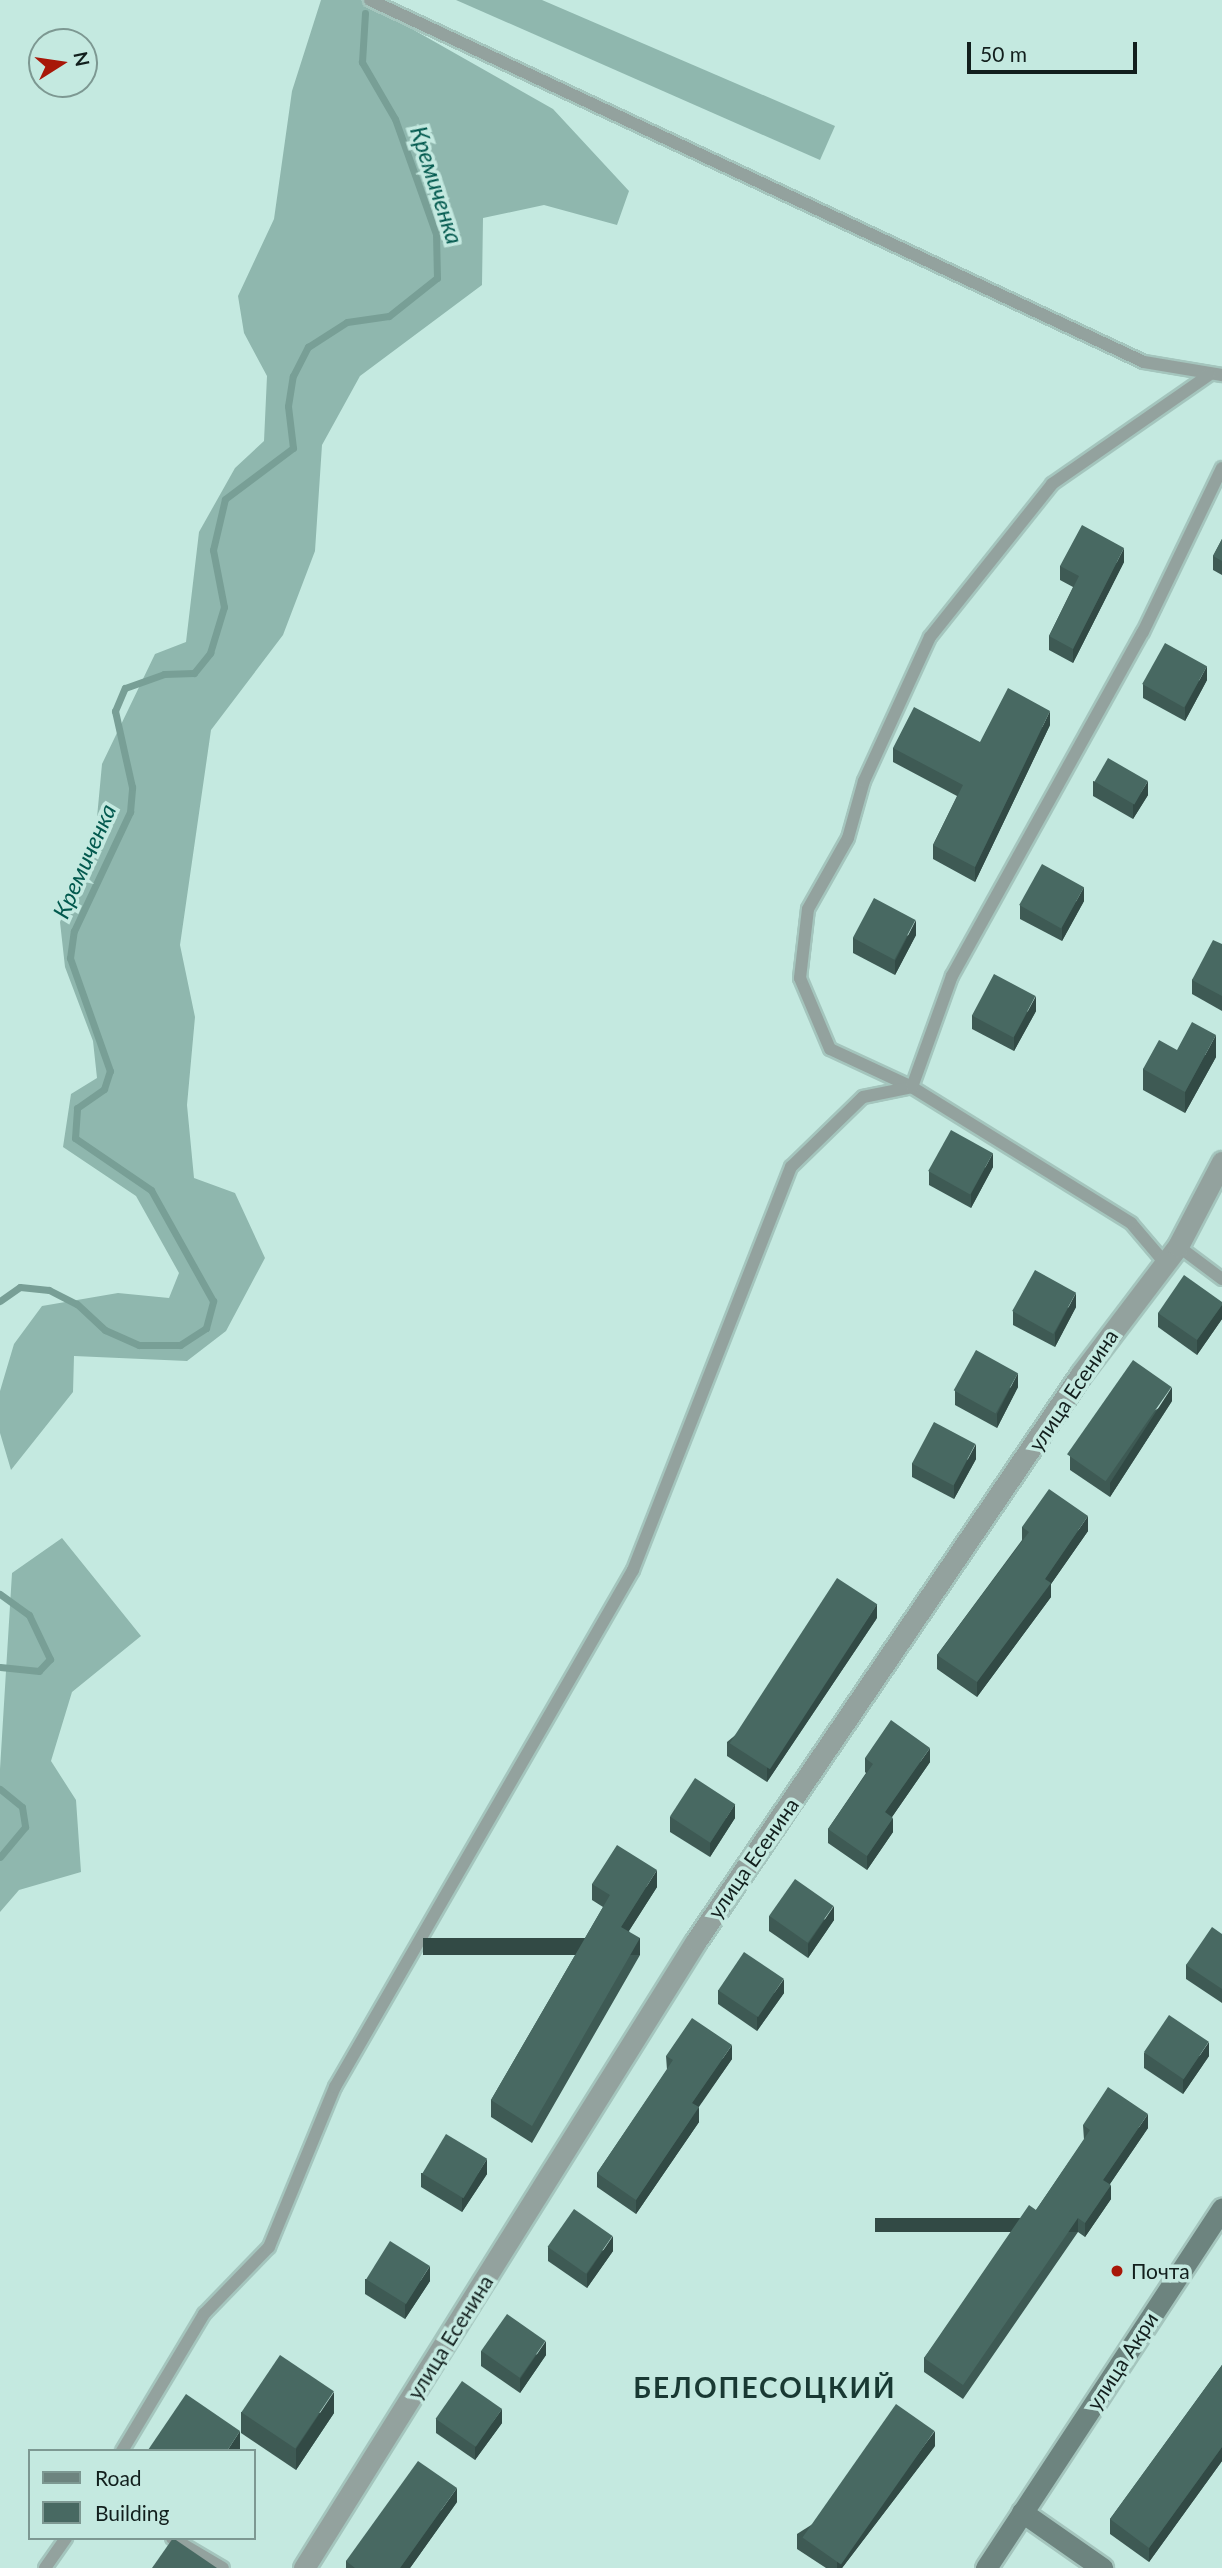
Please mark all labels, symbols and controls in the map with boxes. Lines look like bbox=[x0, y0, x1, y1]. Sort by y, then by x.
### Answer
north arrow bbox=[28, 28, 98, 98]
scale bar bbox=[970, 28, 1140, 72]
text: 50 m bbox=[980, 41, 1027, 66]
text: N bbox=[69, 49, 95, 68]
water label: Кремиченка bbox=[405, 123, 469, 247]
water label: Кремиченка bbox=[47, 800, 121, 922]
street label: улица Есенина bbox=[1023, 1324, 1123, 1456]
street label: улица Есенина bbox=[702, 1793, 804, 1923]
place label: Почта bbox=[1131, 2258, 1190, 2284]
marker: Почта bbox=[1109, 2263, 1125, 2279]
street label: улица Есенина bbox=[402, 2270, 498, 2404]
street label: улица Акри bbox=[1081, 2307, 1163, 2415]
district label: БЕЛОПЕСОЦКИЙ bbox=[635, 2370, 895, 2404]
legend bbox=[28, 2449, 256, 2540]
text: Road bbox=[95, 2465, 142, 2490]
text: Building bbox=[95, 2500, 170, 2525]

